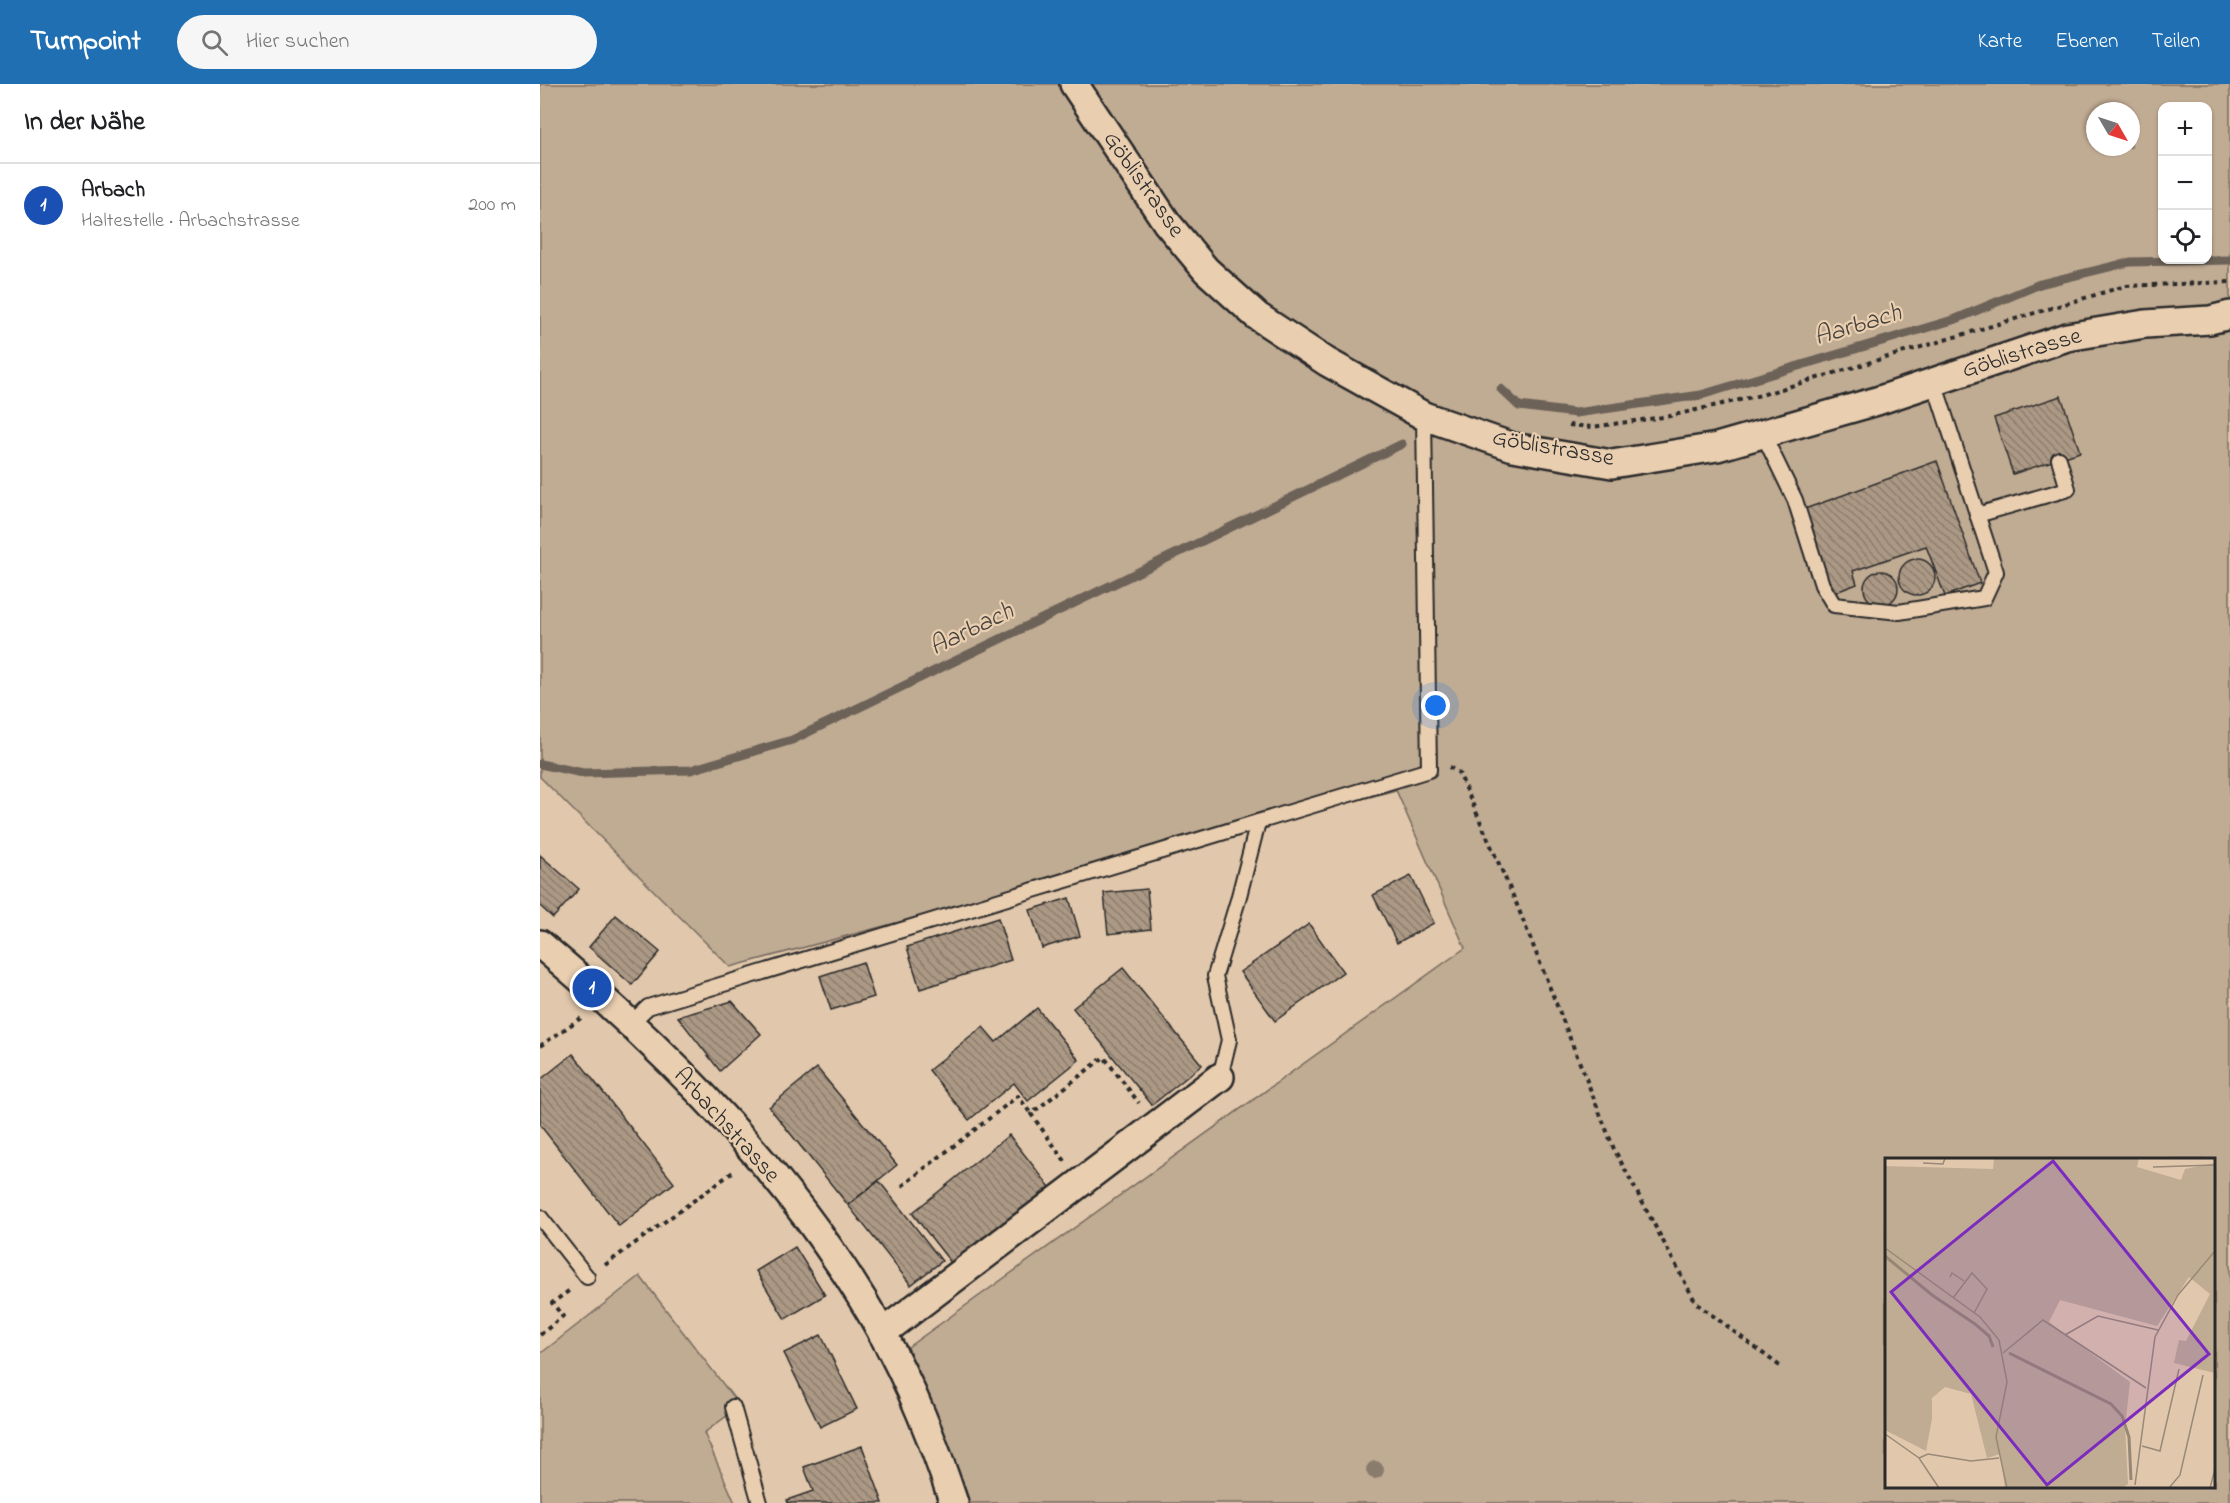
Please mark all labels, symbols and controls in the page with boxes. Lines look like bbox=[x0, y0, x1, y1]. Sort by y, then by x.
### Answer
search box bbox=[177, 15, 597, 69]
text: Turnpoint bbox=[30, 22, 141, 63]
icon: search bbox=[198, 26, 231, 59]
text: Hier suchen bbox=[246, 26, 349, 58]
text: Karte bbox=[1978, 27, 2022, 57]
text: Ebenen bbox=[2055, 27, 2118, 57]
text: Teilen bbox=[2151, 27, 2200, 57]
north arrow bbox=[2086, 102, 2140, 156]
map controls bbox=[2158, 102, 2212, 264]
button: + bbox=[2158, 102, 2212, 156]
text: In der Nähe bbox=[24, 104, 145, 142]
street label: Göblistrasse bbox=[1093, 125, 1193, 246]
button: − bbox=[2158, 156, 2212, 210]
text: Arbach bbox=[81, 175, 145, 207]
text: 1 bbox=[40, 191, 47, 220]
text: 200 m bbox=[468, 191, 516, 220]
text: Haltestelle · Arbachstrasse bbox=[81, 207, 300, 236]
button: locate bbox=[2158, 210, 2212, 264]
water label: Aarbach bbox=[1810, 295, 1907, 357]
street label: Göblistrasse bbox=[1958, 319, 2086, 389]
street label: Göblistrasse bbox=[1489, 421, 1617, 477]
water label: Aarbach bbox=[923, 593, 1021, 667]
your location bbox=[1421, 691, 1450, 720]
pin: 1 bbox=[572, 966, 612, 1010]
street label: Arbachstrasse bbox=[664, 1060, 788, 1192]
inset map bbox=[1885, 1158, 2215, 1488]

